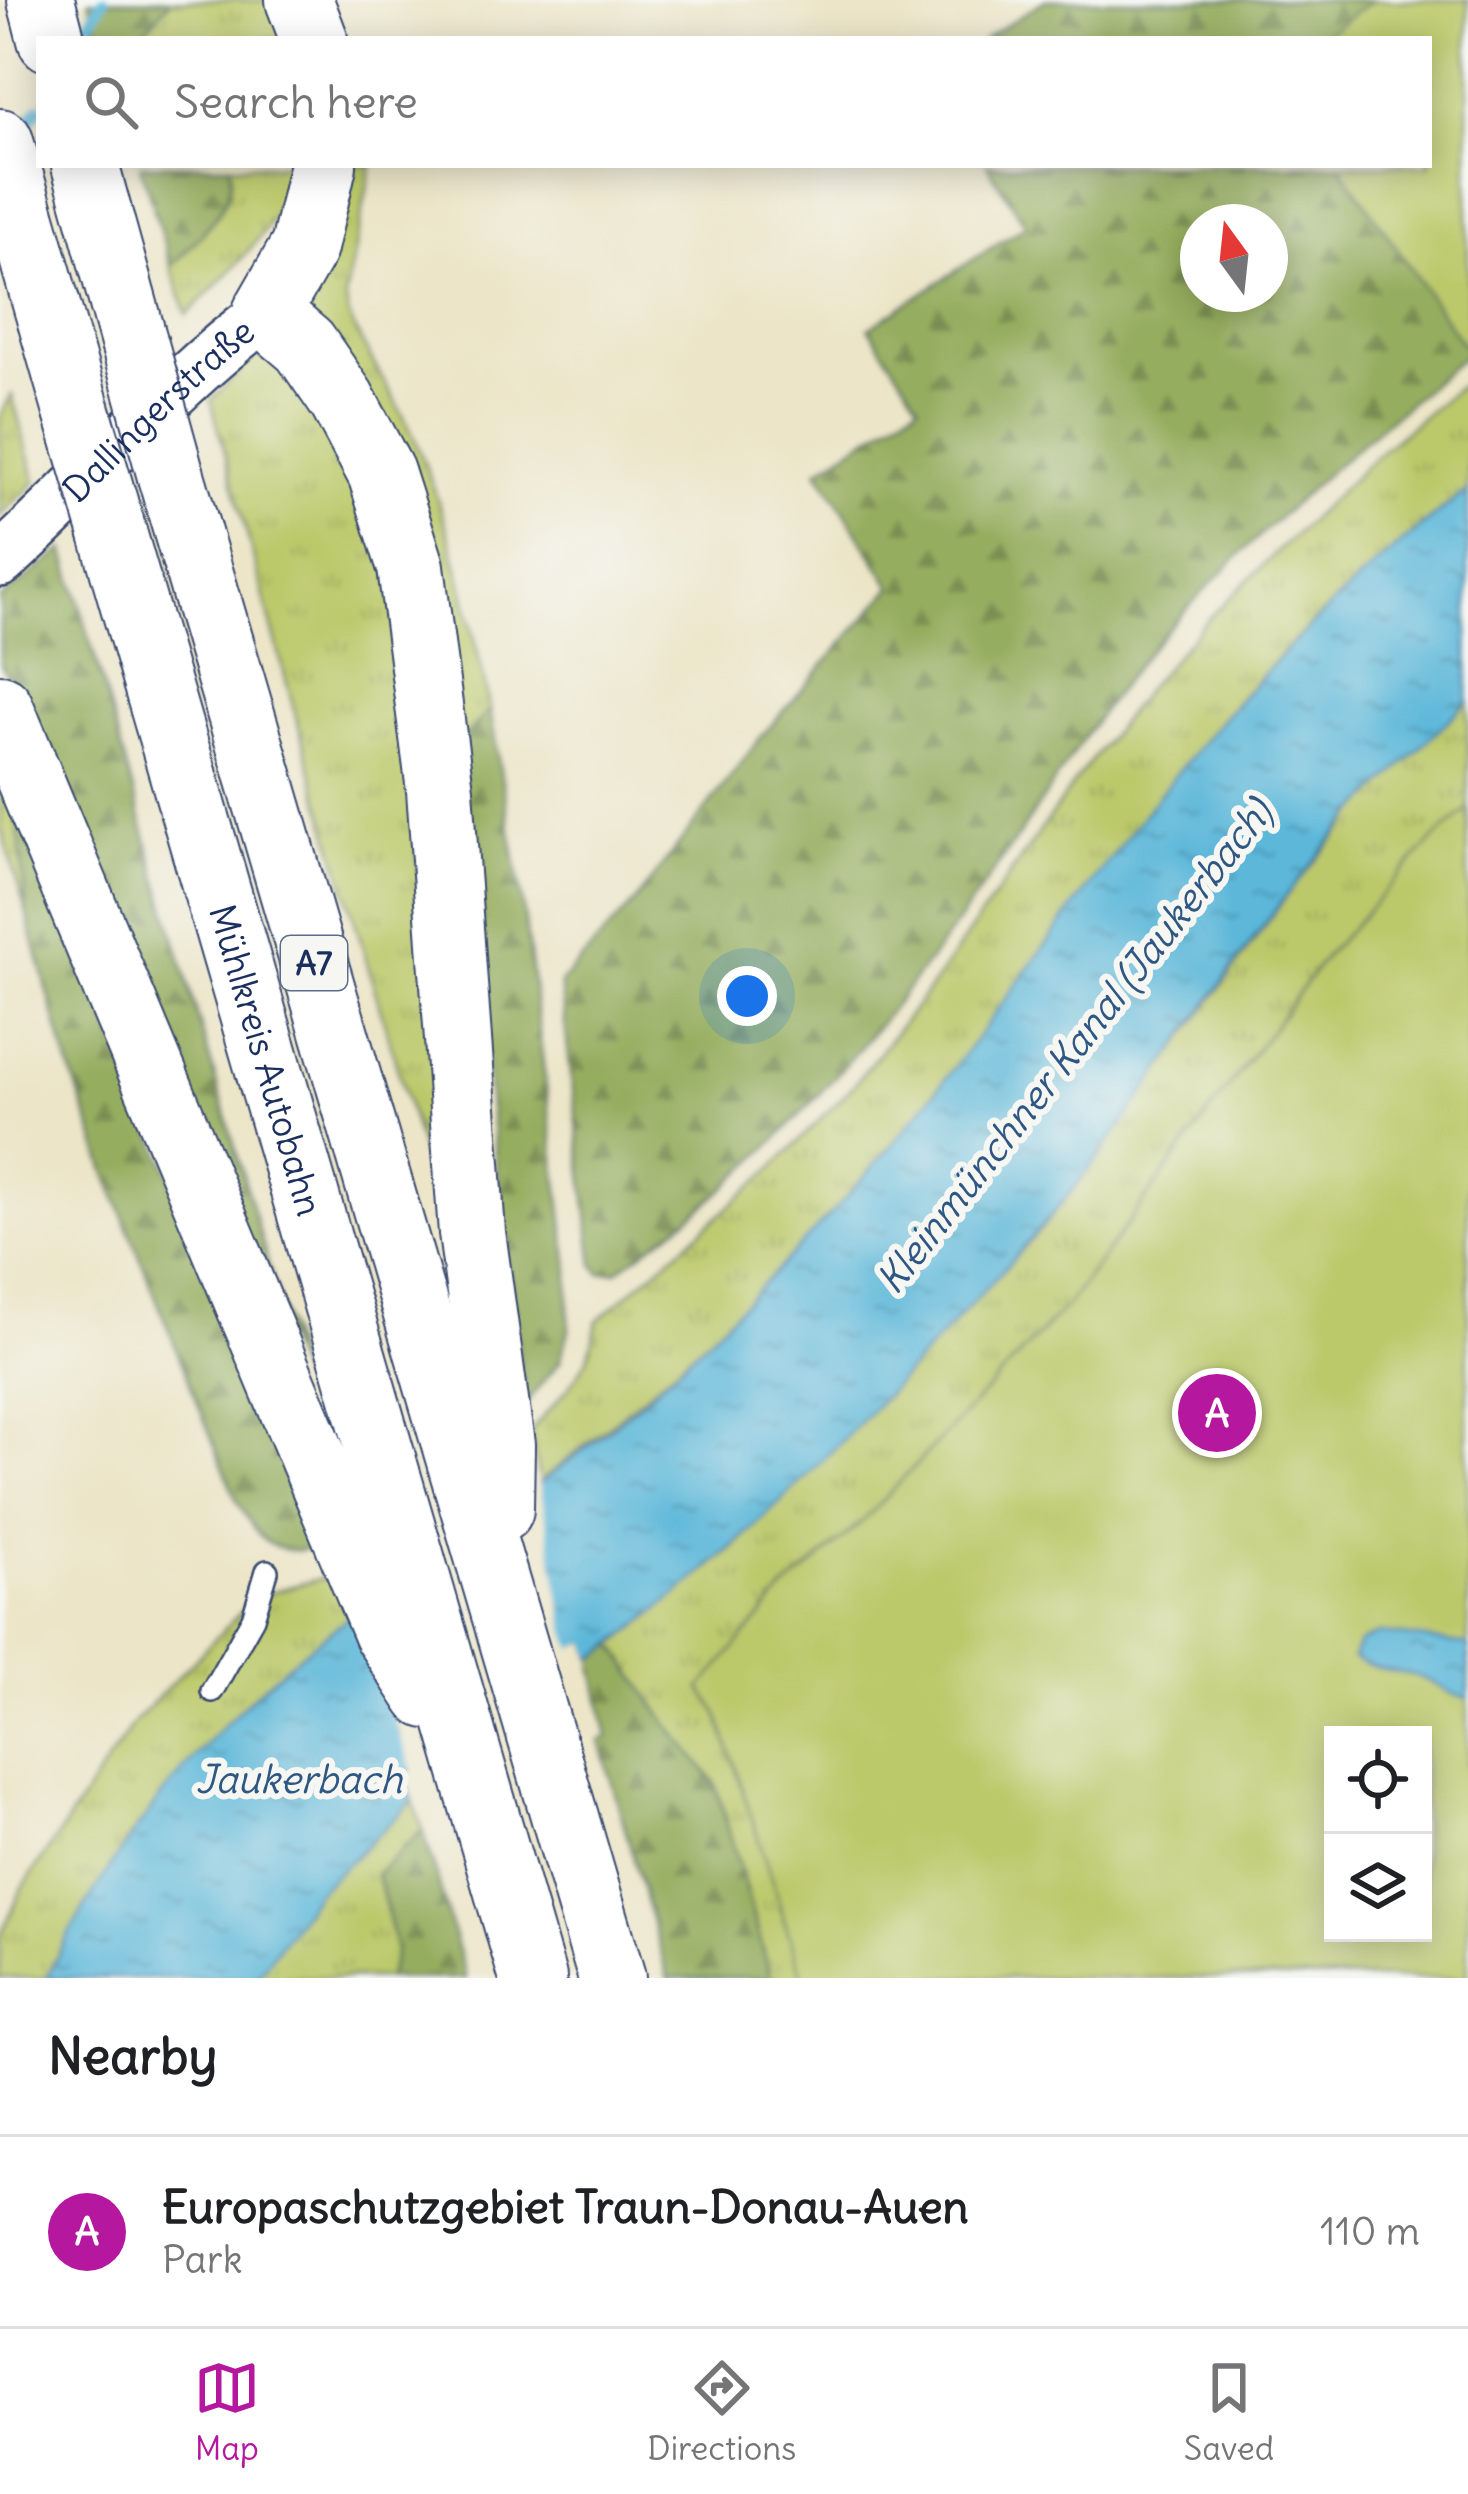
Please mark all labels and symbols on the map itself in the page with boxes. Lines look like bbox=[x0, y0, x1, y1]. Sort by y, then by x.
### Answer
north arrow bbox=[1180, 204, 1288, 312]
street label: Dallingerstraße bbox=[53, 309, 263, 512]
water label: Kleinmünchner Kanal (Jaukerbach) bbox=[866, 788, 1284, 1303]
street label: Mühlkreis Autobahn bbox=[199, 899, 332, 1221]
road number: A7 bbox=[281, 936, 347, 990]
your location bbox=[717, 966, 777, 1026]
pin: A bbox=[1178, 1368, 1256, 1458]
water label: Jaukerbach bbox=[195, 1755, 404, 1804]

